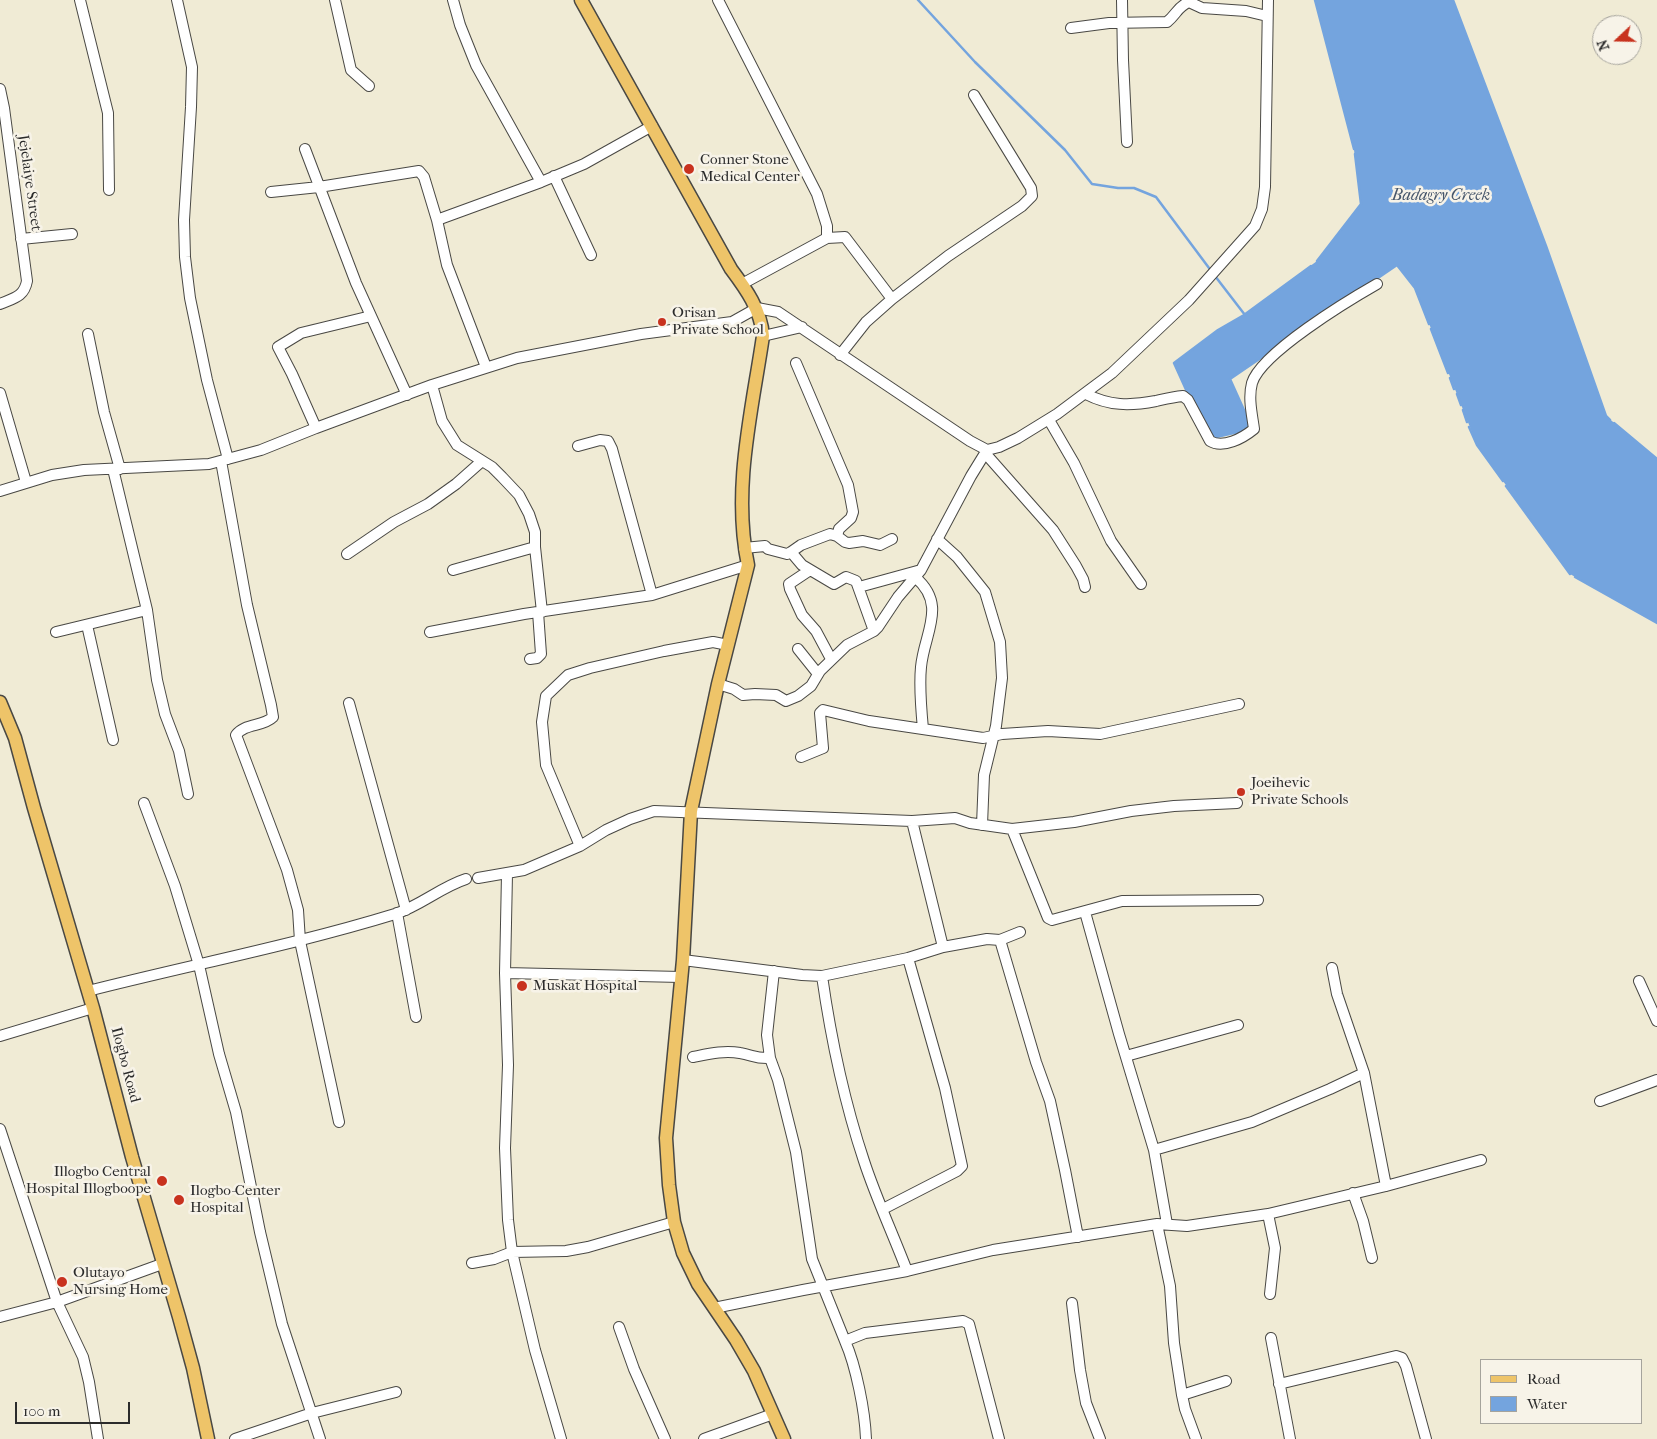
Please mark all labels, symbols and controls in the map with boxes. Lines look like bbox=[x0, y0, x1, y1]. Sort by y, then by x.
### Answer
north arrow bbox=[1592, 15, 1642, 65]
text: N bbox=[1594, 37, 1613, 53]
street label: Jejelaiye Street bbox=[13, 134, 45, 232]
place label: Conner Stone Medical Center bbox=[700, 151, 800, 186]
marker: Conner Stone Medical Center bbox=[682, 162, 696, 176]
water label: Badagry Creek bbox=[1392, 186, 1490, 206]
place label: Orisan Private School bbox=[672, 304, 764, 339]
marker: Orisan Private School bbox=[656, 316, 668, 328]
place label: Joeihevic Private Schools bbox=[1251, 774, 1348, 809]
marker: Joeihevic Private Schools bbox=[1235, 786, 1247, 798]
place label: Muskat Hospital bbox=[533, 977, 637, 995]
marker: Muskat Hospital bbox=[515, 979, 529, 993]
street label: Ilogbo Road bbox=[106, 1025, 144, 1105]
place label: Illogbo Central Hospital Illogboope bbox=[26, 1163, 151, 1198]
marker: Illogbo Central Hospital Illogboope bbox=[155, 1174, 169, 1188]
place label: Ilogbo-Center Hospital bbox=[190, 1182, 280, 1217]
marker: Ilogbo-Center Hospital bbox=[172, 1193, 186, 1207]
place label: Olutayo Nursing Home bbox=[73, 1264, 168, 1299]
marker: Olutayo Nursing Home bbox=[55, 1275, 69, 1289]
legend bbox=[1480, 1359, 1642, 1424]
text: Road bbox=[1527, 1370, 1560, 1388]
scale bar bbox=[18, 1392, 132, 1424]
text: Water bbox=[1527, 1395, 1567, 1413]
text: 100 m bbox=[23, 1402, 61, 1420]

